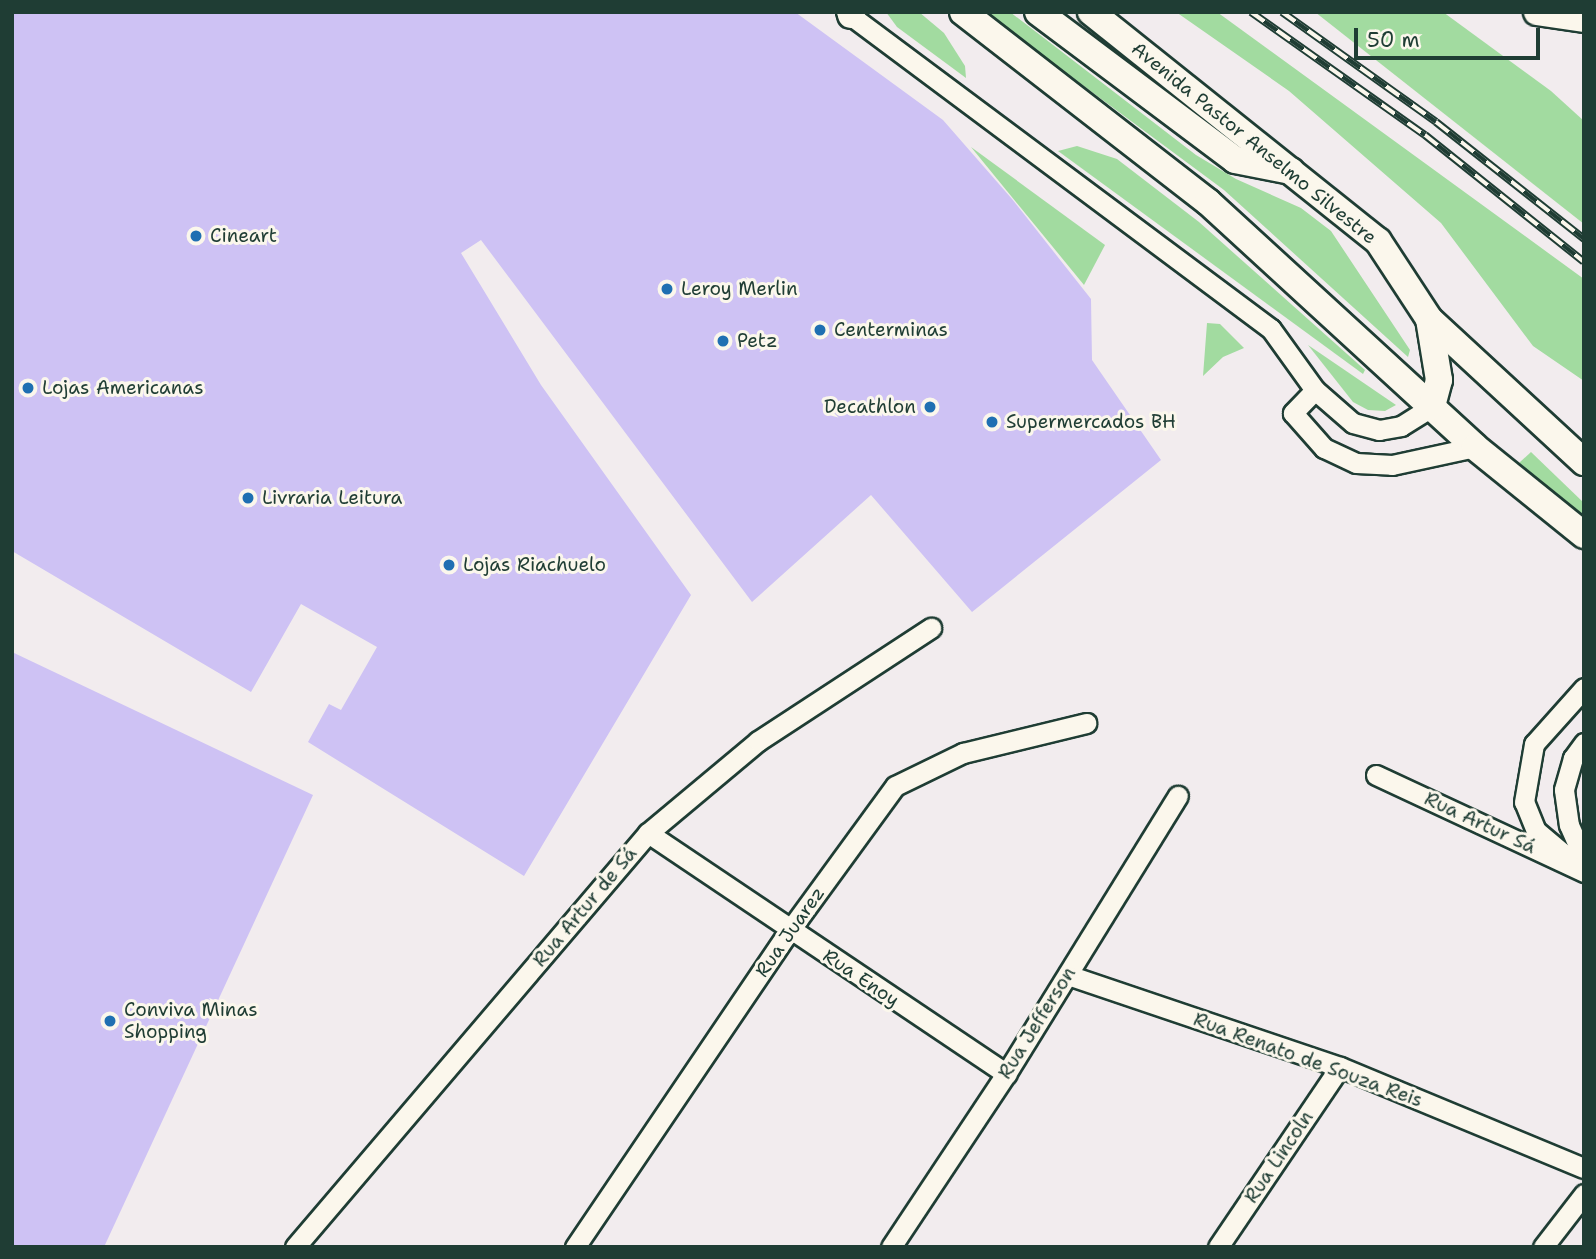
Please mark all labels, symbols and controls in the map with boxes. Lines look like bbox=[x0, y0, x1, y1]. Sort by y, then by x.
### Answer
scale bar bbox=[1358, 14, 1544, 58]
text: 50 m bbox=[1367, 26, 1420, 54]
street label: Avenida Pastor Anselmo Silvestre bbox=[1127, 37, 1381, 249]
place label: Cineart bbox=[210, 225, 277, 247]
marker: Cineart bbox=[188, 228, 204, 244]
place label: Leroy Merlin bbox=[681, 278, 798, 300]
marker: Leroy Merlin bbox=[659, 281, 675, 297]
place label: Centerminas bbox=[834, 319, 948, 341]
marker: Centerminas bbox=[812, 322, 828, 338]
place label: Petz bbox=[737, 330, 777, 352]
marker: Petz bbox=[715, 333, 731, 349]
place label: Lojas Americanas bbox=[42, 377, 204, 399]
marker: Lojas Americanas bbox=[20, 380, 36, 396]
place label: Decathlon bbox=[824, 396, 916, 418]
marker: Decathlon bbox=[922, 399, 938, 415]
place label: Supermercados BH bbox=[1006, 411, 1176, 433]
marker: Supermercados BH bbox=[984, 414, 1000, 430]
place label: Livraria Leitura bbox=[262, 487, 402, 509]
marker: Livraria Leitura bbox=[240, 490, 256, 506]
place label: Lojas Riachuelo bbox=[463, 554, 606, 576]
marker: Lojas Riachuelo bbox=[441, 557, 457, 573]
street label: Rua Artur Sá bbox=[1421, 787, 1539, 859]
street label: Rua Artur de Sá bbox=[528, 843, 642, 971]
street label: Rua Juarez bbox=[751, 882, 829, 982]
street label: Rua Enoy bbox=[819, 944, 903, 1012]
street label: Rua Jefferson bbox=[994, 963, 1080, 1083]
place label: Conviva Minas Shopping bbox=[124, 999, 258, 1043]
street label: Rua Renato de Souza Reis bbox=[1190, 1008, 1426, 1112]
marker: Conviva Minas Shopping bbox=[102, 1013, 118, 1029]
street label: Rua Lincoln bbox=[1240, 1107, 1318, 1207]

